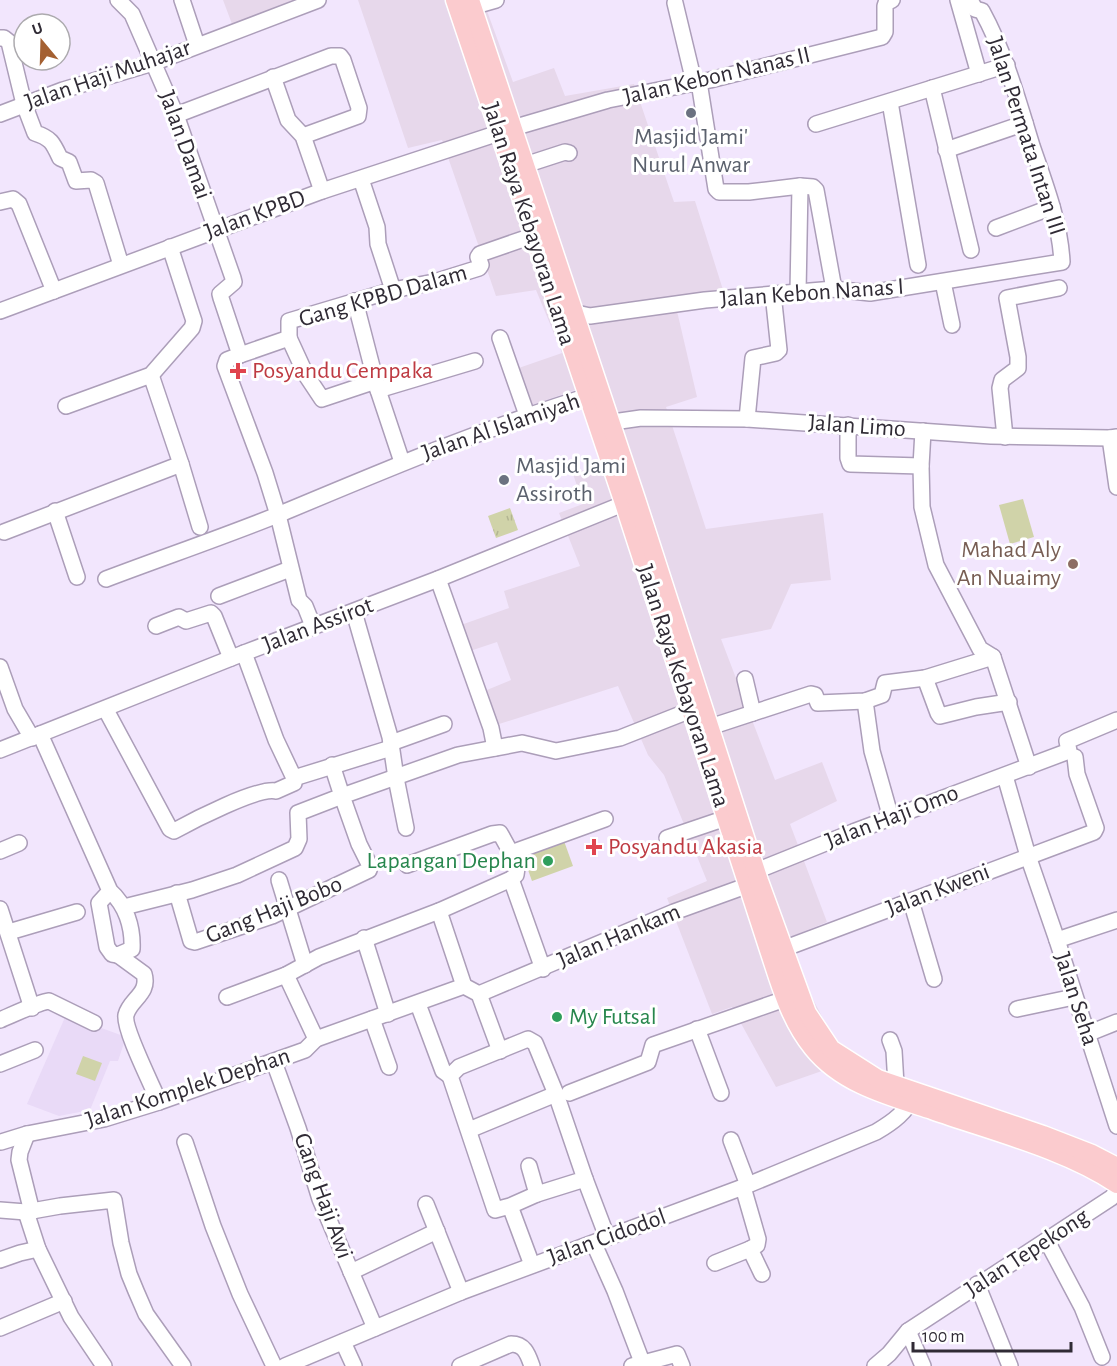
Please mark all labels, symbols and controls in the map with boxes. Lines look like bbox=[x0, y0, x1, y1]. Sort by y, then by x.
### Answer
north arrow bbox=[12, 12, 72, 72]
text: U bbox=[30, 20, 45, 38]
street label: Jalan Permata Intan III bbox=[983, 34, 1069, 238]
street label: Jalan Haji Muhajar bbox=[22, 35, 194, 115]
street label: Jalan Kebon Nanas II bbox=[621, 43, 813, 109]
street label: Jalan Damai bbox=[154, 88, 216, 202]
street label: Jalan Raya Kebayoran Lama bbox=[478, 100, 580, 348]
marker: Masjid Jami' Nurul Anwar bbox=[684, 106, 698, 120]
place label: Masjid Jami' Nurul Anwar bbox=[632, 125, 750, 177]
street label: Jalan KPBD bbox=[201, 186, 309, 244]
street label: Gang KPBD Dalam bbox=[296, 261, 470, 331]
street label: Jalan Kebon Nanas I bbox=[719, 275, 905, 311]
place label: Posyandu Cempaka bbox=[252, 359, 433, 383]
marker: Posyandu Cempaka bbox=[229, 362, 247, 380]
street label: Jalan Al Islamiyah bbox=[419, 389, 583, 465]
street label: Jalan Limo bbox=[807, 411, 907, 441]
place label: Masjid Jami Assiroth bbox=[516, 454, 626, 506]
marker: Masjid Jami Assiroth bbox=[497, 473, 511, 487]
place label: Mahad Aly An Nuaimy bbox=[957, 538, 1061, 590]
marker: Mahad Aly An Nuaimy bbox=[1066, 557, 1080, 571]
street label: Jalan Raya Kebayoran Lama bbox=[632, 562, 734, 810]
street label: Jalan Assirot bbox=[260, 593, 377, 657]
street label: Jalan Haji Omo bbox=[822, 781, 962, 853]
place label: Posyandu Akasia bbox=[608, 835, 763, 859]
marker: Posyandu Akasia bbox=[585, 838, 603, 856]
place label: Lapangan Dephan bbox=[366, 849, 536, 873]
marker: Lapangan Dephan bbox=[541, 854, 555, 868]
street label: Jalan Kweni bbox=[883, 859, 993, 921]
street label: Gang Haji Bobo bbox=[202, 872, 346, 948]
street label: Jalan Hankam bbox=[554, 899, 684, 973]
street label: Jalan Seha bbox=[1050, 949, 1102, 1049]
place label: My Futsal bbox=[569, 1005, 657, 1029]
marker: My Futsal bbox=[550, 1010, 564, 1024]
street label: Jalan Komplek Dephan bbox=[83, 1044, 293, 1132]
street label: Gang Haji Awi bbox=[289, 1130, 357, 1262]
street label: Jalan Tepekong bbox=[961, 1204, 1093, 1302]
street label: Jalan Cidodol bbox=[545, 1205, 669, 1269]
scale bar bbox=[913, 1315, 1070, 1353]
text: 100 m bbox=[922, 1328, 965, 1346]

